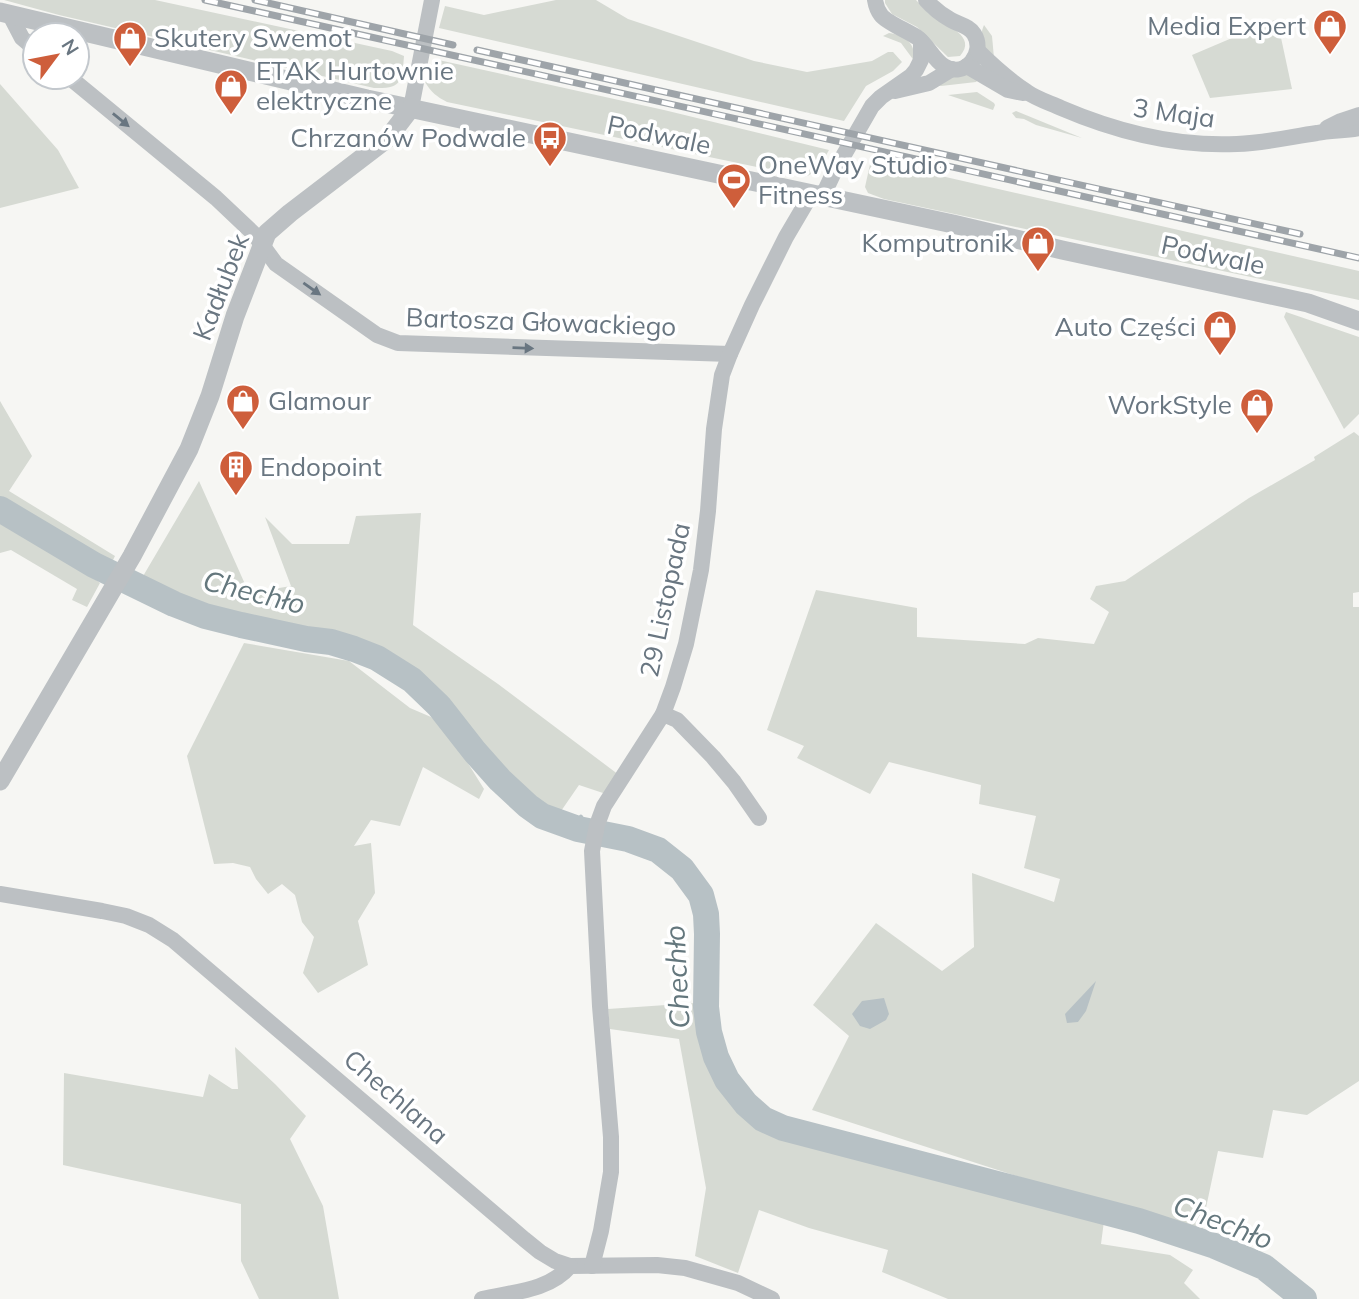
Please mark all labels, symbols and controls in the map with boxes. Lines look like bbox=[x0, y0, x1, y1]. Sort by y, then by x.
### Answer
shop icon: Media Expert bbox=[1311, 7, 1349, 56]
place label: Media Expert bbox=[1147, 9, 1306, 42]
shop icon: Skutery Swemot bbox=[111, 19, 149, 68]
north arrow bbox=[21, 21, 91, 91]
place label: Skutery Swemot bbox=[154, 21, 352, 54]
text: N bbox=[56, 35, 84, 59]
place label: ETAK Hurtownie elektryczne bbox=[256, 54, 454, 117]
shop icon: ETAK Hurtownie elektryczne bbox=[212, 67, 250, 116]
street label: 3 Maja bbox=[1131, 90, 1217, 135]
street label: Podwale bbox=[604, 107, 714, 162]
one-way arrow bbox=[112, 113, 130, 128]
bus stop icon: Chrzanów Podwale bbox=[531, 119, 569, 168]
place label: Chrzanów Podwale bbox=[290, 121, 526, 154]
place label: OneWay Studio Fitness bbox=[758, 148, 948, 211]
sports icon: OneWay Studio Fitness bbox=[715, 161, 753, 210]
shop icon: Komputronik bbox=[1019, 224, 1057, 273]
place label: Komputronik bbox=[862, 226, 1015, 259]
street label: Podwale bbox=[1158, 227, 1268, 282]
street label: Kadłubek bbox=[185, 228, 256, 345]
one-way arrow bbox=[303, 282, 321, 296]
street label: Bartosza Głowackiego bbox=[405, 300, 677, 343]
shop icon: Auto Części bbox=[1201, 308, 1239, 357]
place label: Auto Części bbox=[1055, 310, 1196, 343]
one-way arrow bbox=[513, 342, 535, 353]
shop icon: Glamour bbox=[224, 382, 262, 431]
place label: Glamour bbox=[268, 384, 371, 417]
shop icon: WorkStyle bbox=[1238, 386, 1276, 435]
place label: WorkStyle bbox=[1107, 388, 1232, 421]
building icon: Endopoint bbox=[217, 448, 255, 497]
place label: Endopoint bbox=[260, 450, 382, 483]
street label: 29 Listopada bbox=[632, 520, 697, 680]
water label: Chechło bbox=[200, 562, 309, 621]
water label: Chechło bbox=[656, 924, 697, 1030]
street label: Chechlana bbox=[337, 1042, 455, 1151]
water label: Chechło bbox=[1168, 1187, 1278, 1256]

